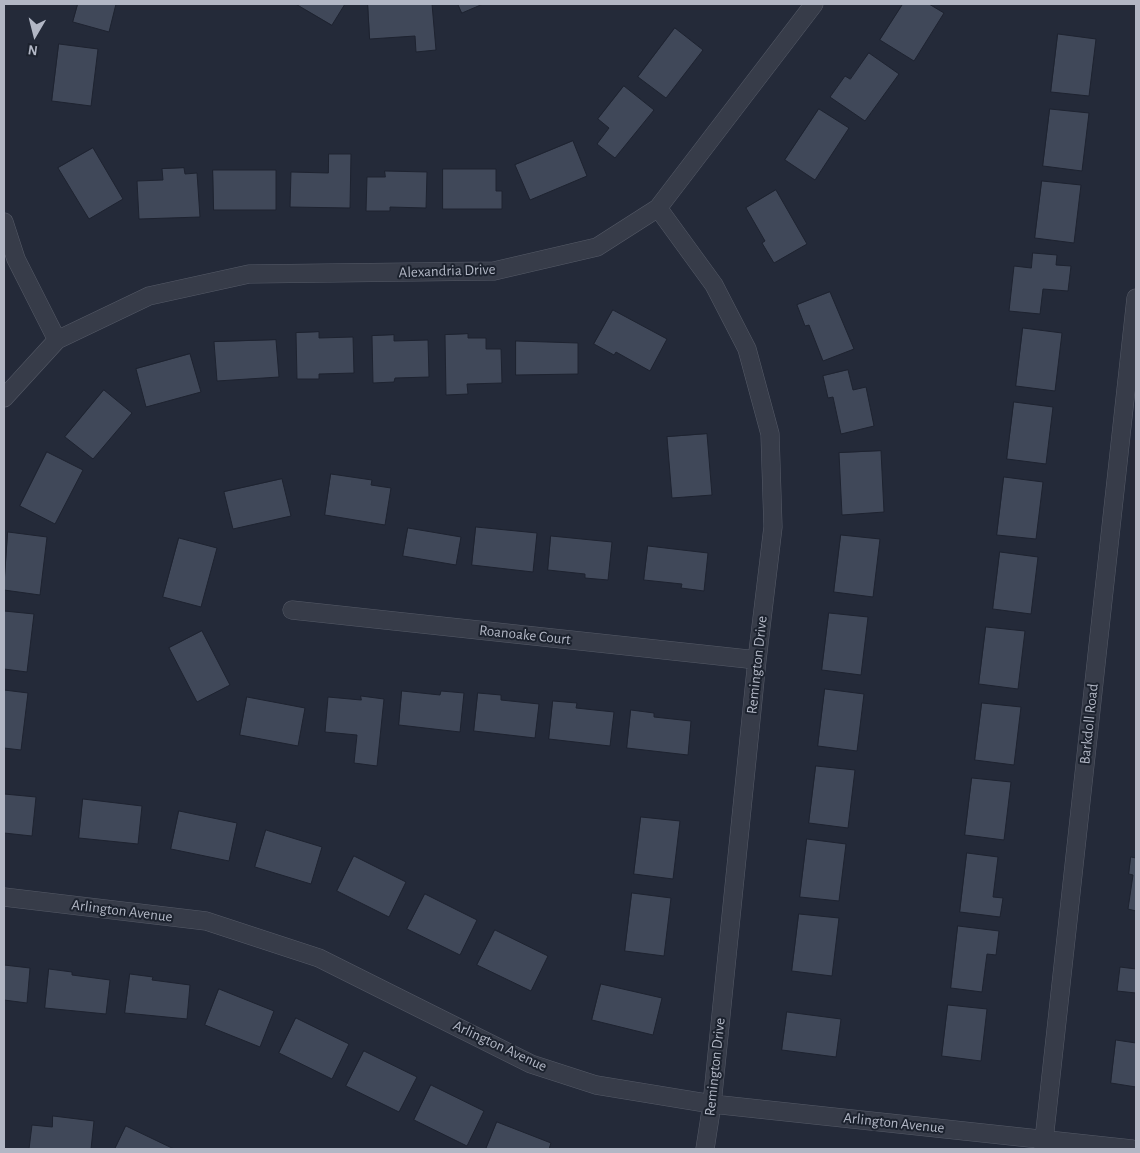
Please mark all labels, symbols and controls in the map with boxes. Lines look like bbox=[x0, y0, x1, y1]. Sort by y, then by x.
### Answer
north arrow bbox=[10, 10, 60, 60]
text: N bbox=[27, 42, 39, 57]
street label: Alexandria Drive bbox=[398, 260, 496, 282]
street label: Remington Drive bbox=[743, 615, 771, 715]
street label: Roanoake Court bbox=[478, 621, 572, 649]
street label: Barkdoll Road bbox=[1076, 683, 1102, 765]
street label: Arlington Avenue bbox=[71, 896, 173, 926]
street label: Arlington Avenue bbox=[450, 1016, 550, 1076]
street label: Remington Drive bbox=[701, 1017, 729, 1117]
street label: Arlington Avenue bbox=[843, 1109, 945, 1137]

